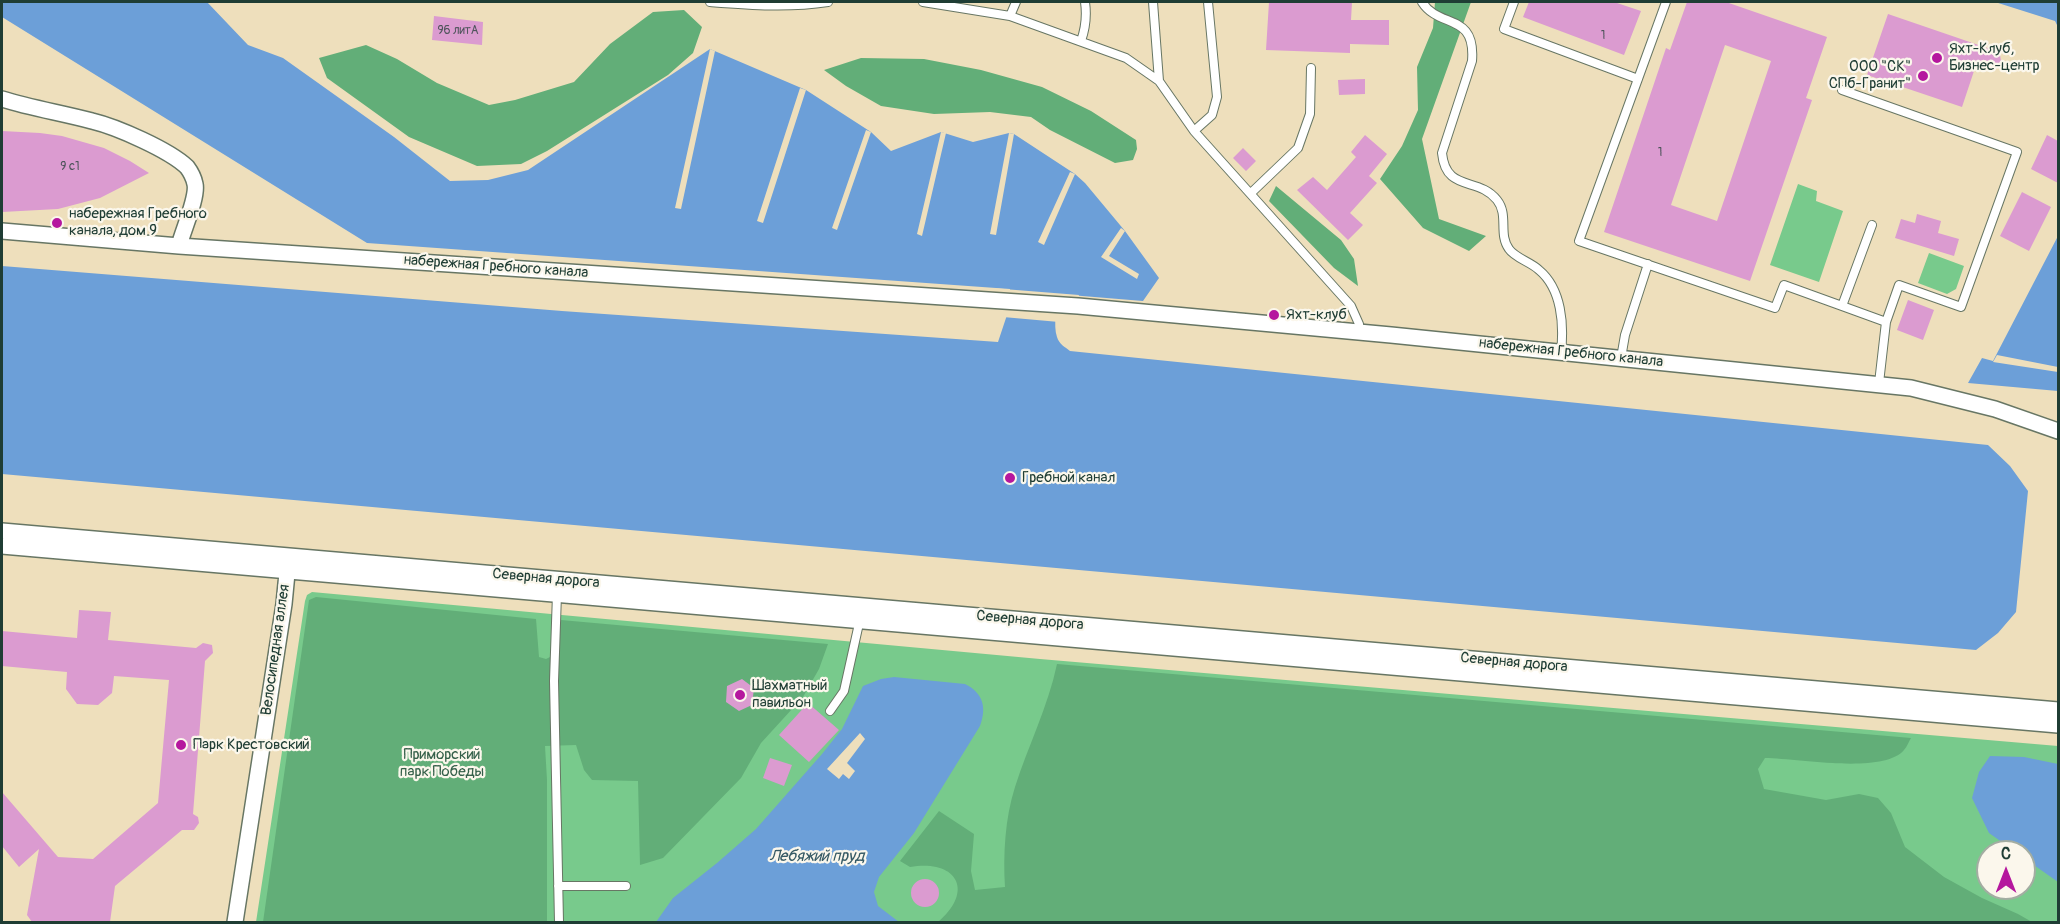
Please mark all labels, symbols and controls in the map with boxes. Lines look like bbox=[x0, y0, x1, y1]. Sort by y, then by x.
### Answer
house number: 96 литА bbox=[437, 24, 479, 38]
house number: 1 bbox=[1601, 29, 1605, 43]
place label: Яхт-Клуб, Бизнес-центр bbox=[1949, 40, 2040, 75]
marker: Яхт-Клуб, Бизнес-центр bbox=[1930, 51, 1944, 65]
place label: ООО "СК" СПб-Гранит" bbox=[1829, 58, 1911, 93]
marker: ООО "СК" СПб-Гранит" bbox=[1916, 69, 1930, 83]
house number: 1 bbox=[1658, 146, 1662, 160]
house number: 9 с1 bbox=[60, 160, 80, 174]
place label: набережная Гребного канала, дом 9 bbox=[69, 205, 207, 240]
marker: набережная Гребного канала, дом 9 bbox=[50, 216, 64, 230]
street label: набережная Гребного канала bbox=[403, 252, 589, 282]
place label: Яхт-клуб bbox=[1286, 306, 1347, 324]
marker: Яхт-клуб bbox=[1267, 308, 1281, 322]
street label: набережная Гребного канала bbox=[1478, 334, 1664, 372]
place label: Гребной канал bbox=[1022, 469, 1115, 487]
marker: Гребной канал bbox=[1003, 471, 1017, 485]
street label: Северная дорога bbox=[492, 565, 600, 593]
street label: Велосипедная аллея bbox=[258, 583, 294, 717]
street label: Северная дорога bbox=[976, 607, 1084, 635]
street label: Северная дорога bbox=[1460, 649, 1568, 677]
place label: Шахматный павильон bbox=[752, 677, 827, 712]
marker: Шахматный павильон bbox=[733, 688, 747, 702]
place label: Парк Крестовский bbox=[193, 736, 310, 754]
marker: Парк Крестовский bbox=[174, 738, 188, 752]
park label: Приморский парк Победы bbox=[400, 746, 484, 781]
north arrow bbox=[1976, 840, 2036, 900]
text: С bbox=[2001, 844, 2011, 864]
water label: Лебяжий пруд bbox=[770, 847, 864, 867]

